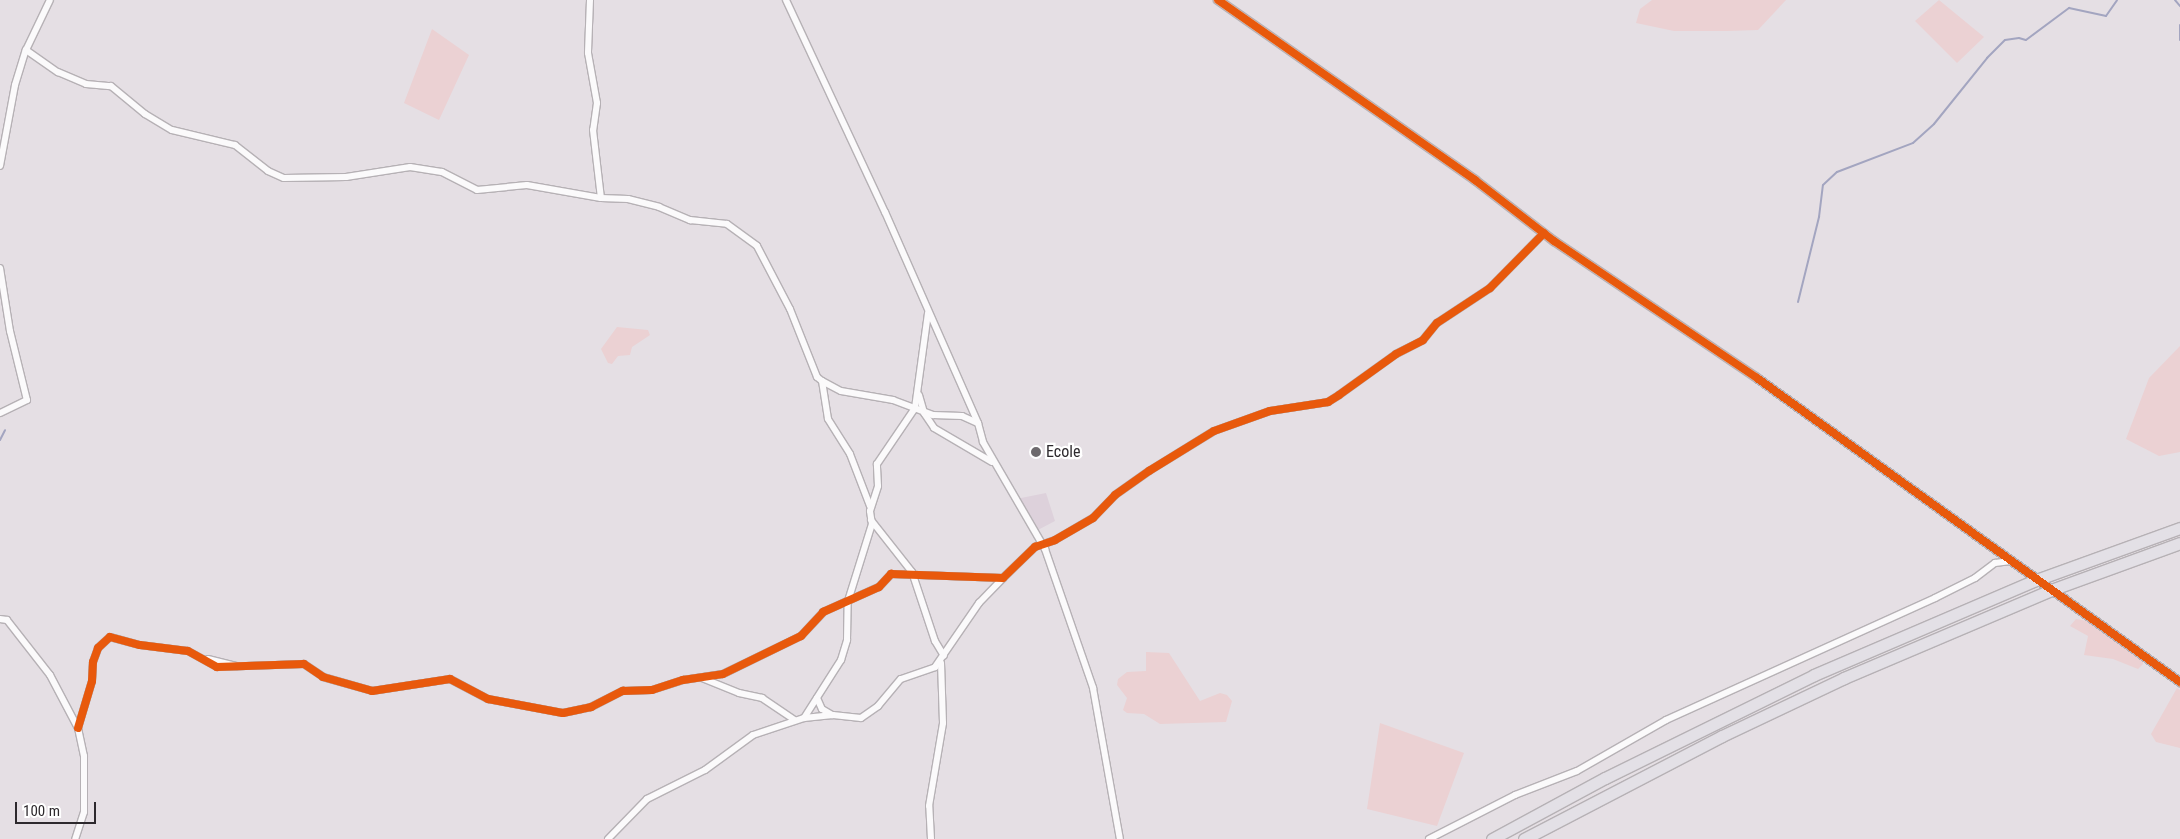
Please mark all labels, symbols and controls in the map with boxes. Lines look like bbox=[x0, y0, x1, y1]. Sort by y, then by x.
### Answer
place label: Ecole bbox=[1046, 442, 1080, 462]
marker: Ecole bbox=[1030, 446, 1042, 458]
scale bar bbox=[18, 792, 99, 824]
text: 100 m bbox=[23, 802, 60, 820]

